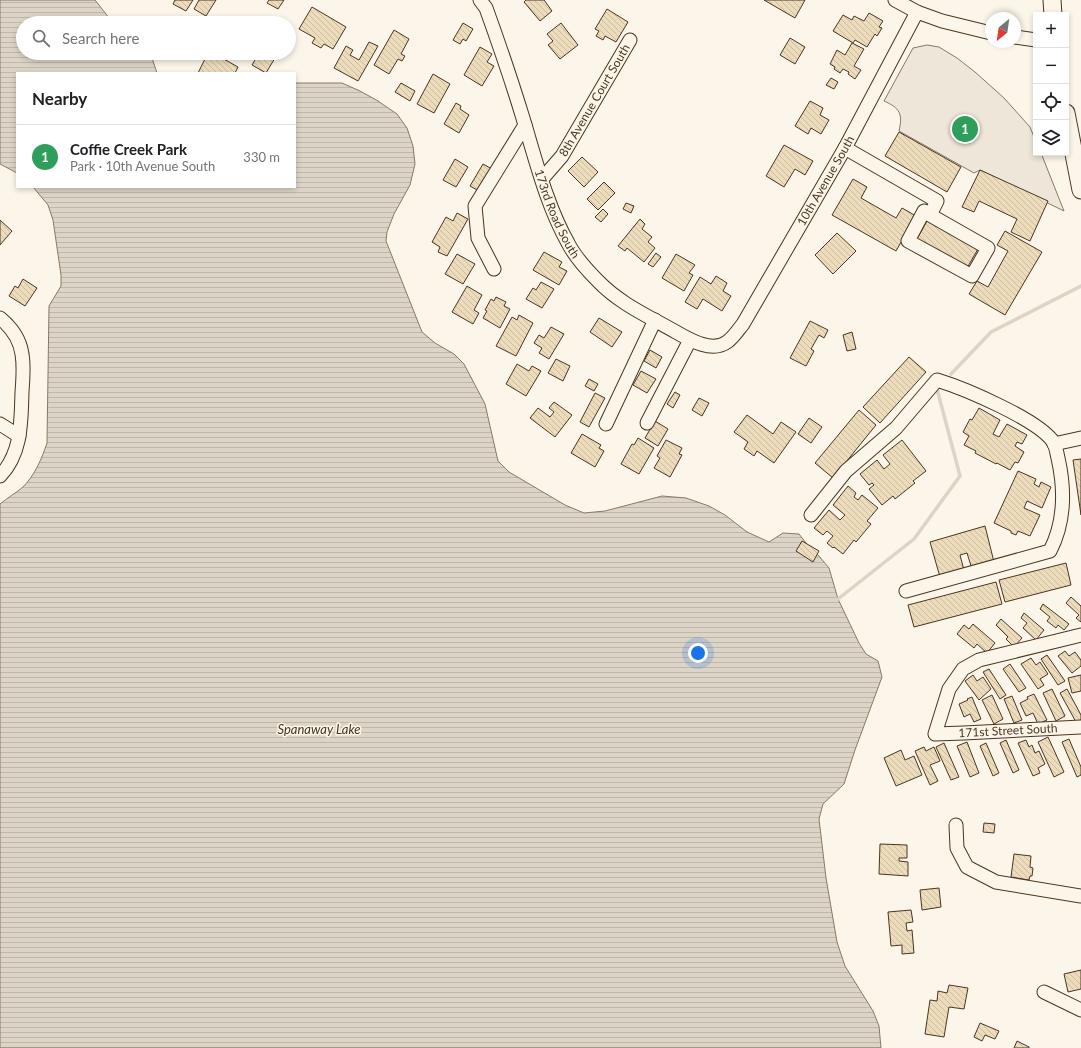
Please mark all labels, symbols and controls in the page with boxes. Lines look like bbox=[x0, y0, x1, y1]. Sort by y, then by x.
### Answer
north arrow bbox=[985, 12, 1021, 48]
map controls bbox=[1033, 12, 1069, 156]
button: + bbox=[1033, 12, 1069, 48]
search box bbox=[16, 16, 296, 60]
icon: search bbox=[30, 27, 52, 49]
text: Search here bbox=[62, 29, 139, 47]
street label: 8th Avenue Court South bbox=[555, 41, 633, 159]
button: − bbox=[1033, 48, 1069, 84]
button: locate bbox=[1033, 84, 1069, 120]
text: Nearby bbox=[32, 88, 87, 109]
pin: 1 bbox=[952, 114, 978, 144]
button: layers bbox=[1033, 120, 1069, 156]
street label: 10th Avenue South bbox=[794, 133, 857, 228]
text: Coffie Creek Park bbox=[70, 140, 187, 158]
text: 1 bbox=[41, 149, 49, 165]
text: 330 m bbox=[243, 149, 280, 165]
text: Park · 10th Avenue South bbox=[70, 158, 215, 174]
street label: 173rd Road South bbox=[532, 167, 583, 261]
your location bbox=[688, 643, 708, 663]
street label: 171st Street South bbox=[958, 720, 1058, 740]
water label: Spanaway Lake bbox=[277, 721, 361, 737]

